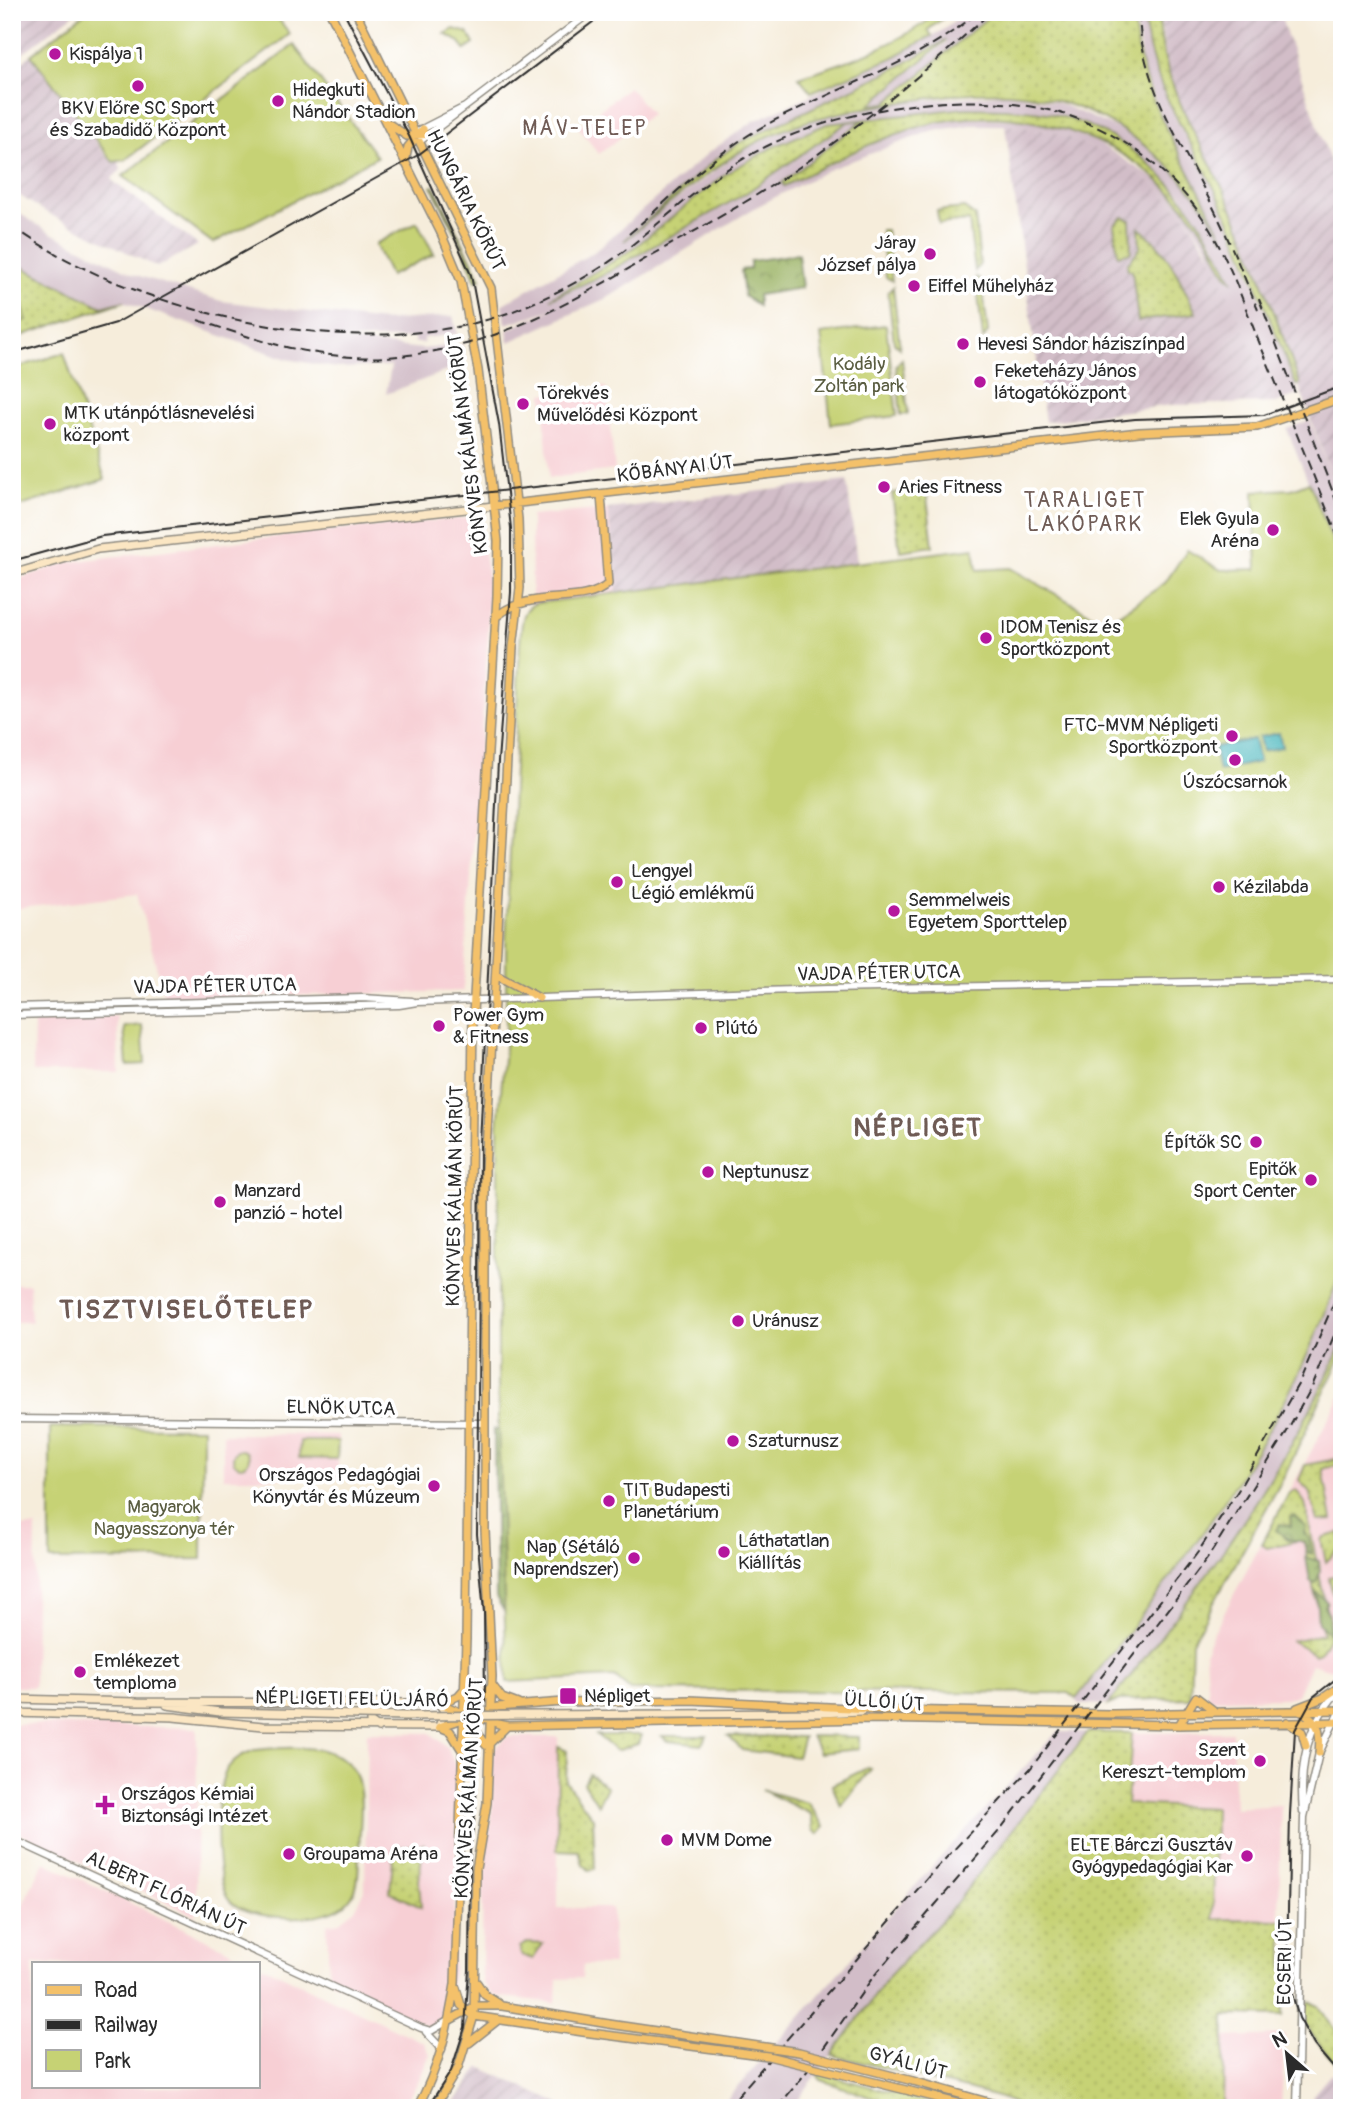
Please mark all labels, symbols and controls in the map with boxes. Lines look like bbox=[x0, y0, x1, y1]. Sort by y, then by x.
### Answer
place label: Kispálya 1 bbox=[69, 42, 143, 66]
marker: Kispálya 1 bbox=[47, 46, 63, 62]
marker: BKV Előre SC Sport és Szabadidő Központ bbox=[130, 78, 146, 94]
place label: Hidegkuti Nándor Stadion bbox=[292, 78, 416, 124]
marker: Hidegkuti Nándor Stadion bbox=[270, 93, 286, 109]
place label: BKV Előre SC Sport és Szabadidő Központ bbox=[50, 96, 226, 142]
district label: MÁV-TELEP bbox=[522, 115, 648, 142]
street label: HUNGÁRIA KÖRÚT bbox=[421, 125, 511, 275]
place label: Járay József pálya bbox=[818, 231, 916, 277]
marker: Járay József pálya bbox=[922, 246, 938, 262]
place label: Eiffel Műhelyház bbox=[928, 274, 1054, 298]
marker: Eiffel Műhelyház bbox=[906, 278, 922, 294]
place label: Hevesi Sándor háziszínpad bbox=[977, 332, 1185, 356]
street label: KÖNYVES KÁLMÁN KÖRÚT bbox=[443, 333, 493, 555]
marker: Hevesi Sándor háziszínpad bbox=[955, 336, 971, 352]
park label: Kodály Zoltán park bbox=[814, 352, 904, 398]
place label: Feketeházy János látogatóközpont bbox=[994, 359, 1137, 405]
marker: Feketeházy János látogatóközpont bbox=[972, 374, 988, 390]
place label: Törekvés Művelődési Központ bbox=[537, 381, 698, 427]
marker: Törekvés Művelődési Központ bbox=[515, 396, 531, 412]
place label: MTK utánpótlásnevelési központ bbox=[64, 401, 254, 447]
marker: MTK utánpótlásnevelési központ bbox=[42, 416, 58, 432]
street label: KŐBÁNYAI ÚT bbox=[616, 450, 734, 488]
place label: Aries Fitness bbox=[898, 475, 1003, 499]
marker: Aries Fitness bbox=[876, 479, 892, 495]
district label: TARALIGET LAKÓPARK bbox=[1024, 487, 1146, 538]
place label: Elek Gyula Aréna bbox=[1180, 507, 1259, 553]
marker: Elek Gyula Aréna bbox=[1265, 522, 1281, 538]
place label: IDOM Tenisz és Sportközpont bbox=[1000, 615, 1121, 661]
marker: IDOM Tenisz és Sportközpont bbox=[978, 630, 994, 646]
place label: FTC-MVM Népligeti Sportközpont bbox=[1064, 713, 1218, 759]
marker: FTC-MVM Népligeti Sportközpont bbox=[1224, 728, 1240, 744]
marker: Úszócsarnok bbox=[1227, 752, 1243, 768]
place label: Úszócsarnok bbox=[1183, 770, 1287, 794]
place label: Lengyel Légió emlékmű bbox=[631, 859, 755, 905]
marker: Lengyel Légió emlékmű bbox=[609, 874, 625, 890]
place label: Kézilabda bbox=[1233, 875, 1309, 899]
marker: Kézilabda bbox=[1211, 879, 1227, 895]
place label: Semmelweis Egyetem Sporttelep bbox=[908, 888, 1067, 934]
marker: Semmelweis Egyetem Sporttelep bbox=[886, 903, 902, 919]
street label: VAJDA PÉTER UTCA bbox=[797, 960, 961, 986]
street label: VAJDA PÉTER UTCA bbox=[133, 973, 297, 999]
place label: Power Gym & Fitness bbox=[453, 1003, 544, 1049]
place label: Plútó bbox=[715, 1016, 758, 1040]
marker: Power Gym & Fitness bbox=[431, 1018, 447, 1034]
marker: Plútó bbox=[693, 1020, 709, 1036]
street label: KÖNYVES KÁLMÁN KÖRÚT bbox=[441, 1085, 469, 1307]
district label: NÉPLIGET bbox=[853, 1112, 983, 1144]
place label: Építők SC bbox=[1164, 1130, 1242, 1154]
marker: Építők SC bbox=[1248, 1134, 1264, 1150]
place label: Epitők Sport Center bbox=[1193, 1157, 1297, 1203]
place label: Neptunusz bbox=[722, 1160, 809, 1184]
marker: Neptunusz bbox=[700, 1164, 716, 1180]
marker: Epitők Sport Center bbox=[1303, 1172, 1319, 1188]
place label: Manzard panzió - hotel bbox=[234, 1179, 343, 1225]
marker: Manzard panzió - hotel bbox=[212, 1194, 228, 1210]
district label: TISZTVISELŐTELEP bbox=[58, 1294, 315, 1326]
place label: Uránusz bbox=[752, 1309, 819, 1333]
marker: Uránusz bbox=[730, 1313, 746, 1329]
street label: ELNÖK UTCA bbox=[286, 1395, 396, 1421]
place label: Szaturnusz bbox=[747, 1429, 839, 1453]
marker: Szaturnusz bbox=[725, 1433, 741, 1449]
place label: Országos Pedagógiai Könyvtár és Múzeum bbox=[252, 1463, 420, 1509]
marker: Országos Pedagógiai Könyvtár és Múzeum bbox=[426, 1478, 442, 1494]
place label: TIT Budapesti Planetárium bbox=[623, 1478, 730, 1524]
marker: TIT Budapesti Planetárium bbox=[601, 1493, 617, 1509]
park label: Magyarok Nagyasszonya tér bbox=[93, 1495, 235, 1541]
place label: Láthatatlan Kiállítás bbox=[738, 1529, 830, 1575]
place label: Nap (Sétáló Naprendszer) bbox=[513, 1535, 620, 1581]
marker: Láthatatlan Kiállítás bbox=[716, 1544, 732, 1560]
marker: Nap (Sétáló Naprendszer) bbox=[626, 1550, 642, 1566]
place label: Emlékezet temploma bbox=[93, 1649, 180, 1695]
marker: Emlékezet temploma bbox=[72, 1664, 88, 1680]
street label: KÖNYVES KÁLMÁN KÖRÚT bbox=[449, 1677, 489, 1899]
place label: Népliget bbox=[584, 1684, 651, 1708]
street label: NÉPLIGETI FELÜLJÁRÓ bbox=[255, 1685, 449, 1713]
marker: Népliget bbox=[558, 1686, 578, 1706]
street label: ÜLLŐI ÚT bbox=[843, 1687, 925, 1717]
place label: Szent Kereszt-templom bbox=[1102, 1738, 1246, 1784]
marker: Szent Kereszt-templom bbox=[1252, 1753, 1268, 1769]
place label: Országos Kémiai Biztonsági Intézet bbox=[121, 1782, 268, 1828]
marker: Országos Kémiai Biztonsági Intézet bbox=[95, 1795, 115, 1815]
place label: MVM Dome bbox=[681, 1828, 772, 1852]
marker: MVM Dome bbox=[659, 1832, 675, 1848]
place label: ELTE Bárczi Gusztáv Gyógypedagógiai Kar bbox=[1070, 1833, 1233, 1879]
place label: Groupama Aréna bbox=[303, 1842, 438, 1866]
street label: ALBERT FLÓRIÁN ÚT bbox=[82, 1845, 250, 1941]
marker: Groupama Aréna bbox=[281, 1846, 297, 1862]
marker: ELTE Bárczi Gusztáv Gyógypedagógiai Kar bbox=[1239, 1848, 1255, 1864]
street label: ECSERI ÚT bbox=[1272, 1919, 1298, 2005]
legend bbox=[32, 1962, 259, 2088]
text: Road bbox=[94, 1977, 138, 2004]
text: Railway bbox=[94, 2012, 158, 2039]
north arrow bbox=[1252, 2018, 1322, 2088]
text: N bbox=[1268, 2026, 1291, 2053]
street label: GYÁLI ÚT bbox=[866, 2041, 950, 2085]
text: Park bbox=[94, 2048, 131, 2075]

